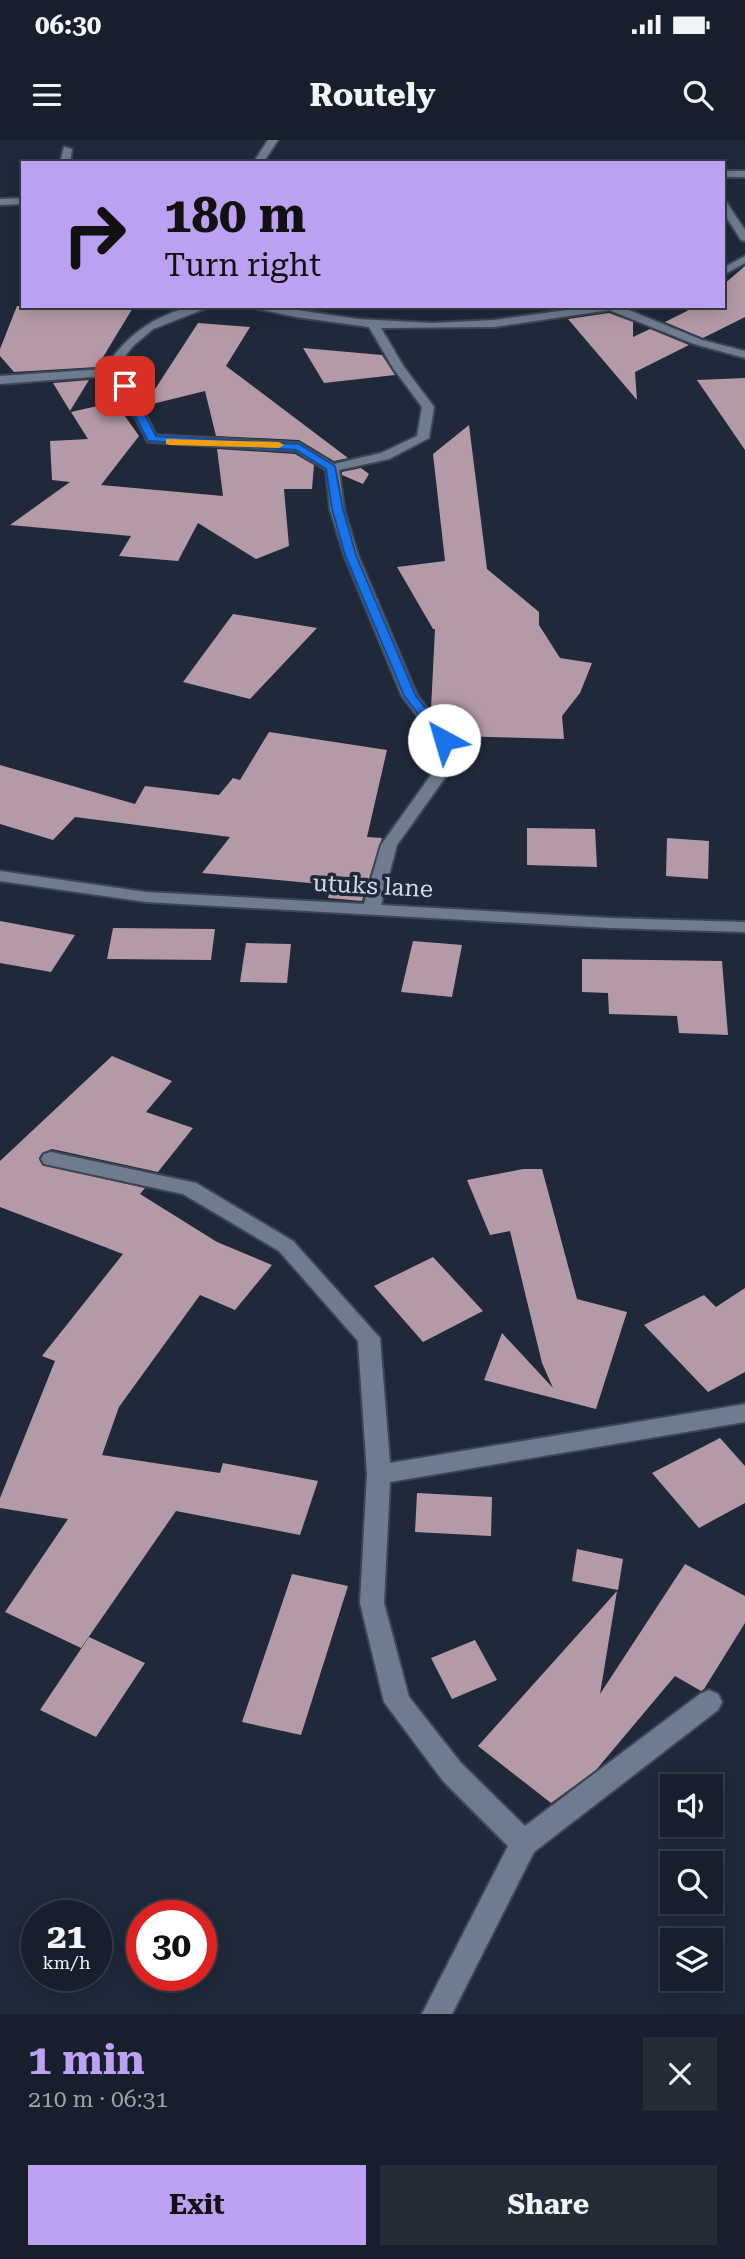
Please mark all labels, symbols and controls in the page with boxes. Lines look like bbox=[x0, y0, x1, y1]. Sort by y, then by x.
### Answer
text: 06:30 bbox=[35, 10, 101, 40]
icon: menu bbox=[28, 76, 66, 114]
text: Routely bbox=[310, 76, 435, 114]
icon: search bbox=[679, 76, 717, 114]
text: 180 m bbox=[164, 187, 306, 244]
icon: right bbox=[49, 189, 140, 280]
text: Turn right bbox=[164, 246, 321, 284]
pin bbox=[95, 356, 155, 416]
icon: arrive bbox=[106, 367, 144, 405]
position arrow bbox=[407, 703, 481, 777]
street label: utuks lane bbox=[312, 869, 434, 903]
map controls bbox=[660, 1774, 723, 1991]
button: sound bbox=[660, 1774, 723, 1837]
button: search bbox=[660, 1851, 723, 1914]
speed limit sign: 30 bbox=[126, 1900, 217, 1991]
text: 21 bbox=[47, 1916, 86, 1957]
button: layers bbox=[660, 1928, 723, 1991]
text: km/h bbox=[42, 1952, 91, 1973]
text: 1 min bbox=[28, 2035, 145, 2084]
button: close bbox=[643, 2037, 717, 2111]
text: 210 m · 06:31 bbox=[28, 2086, 168, 2113]
button: Exit bbox=[28, 2165, 366, 2245]
button: Share bbox=[380, 2165, 717, 2245]

